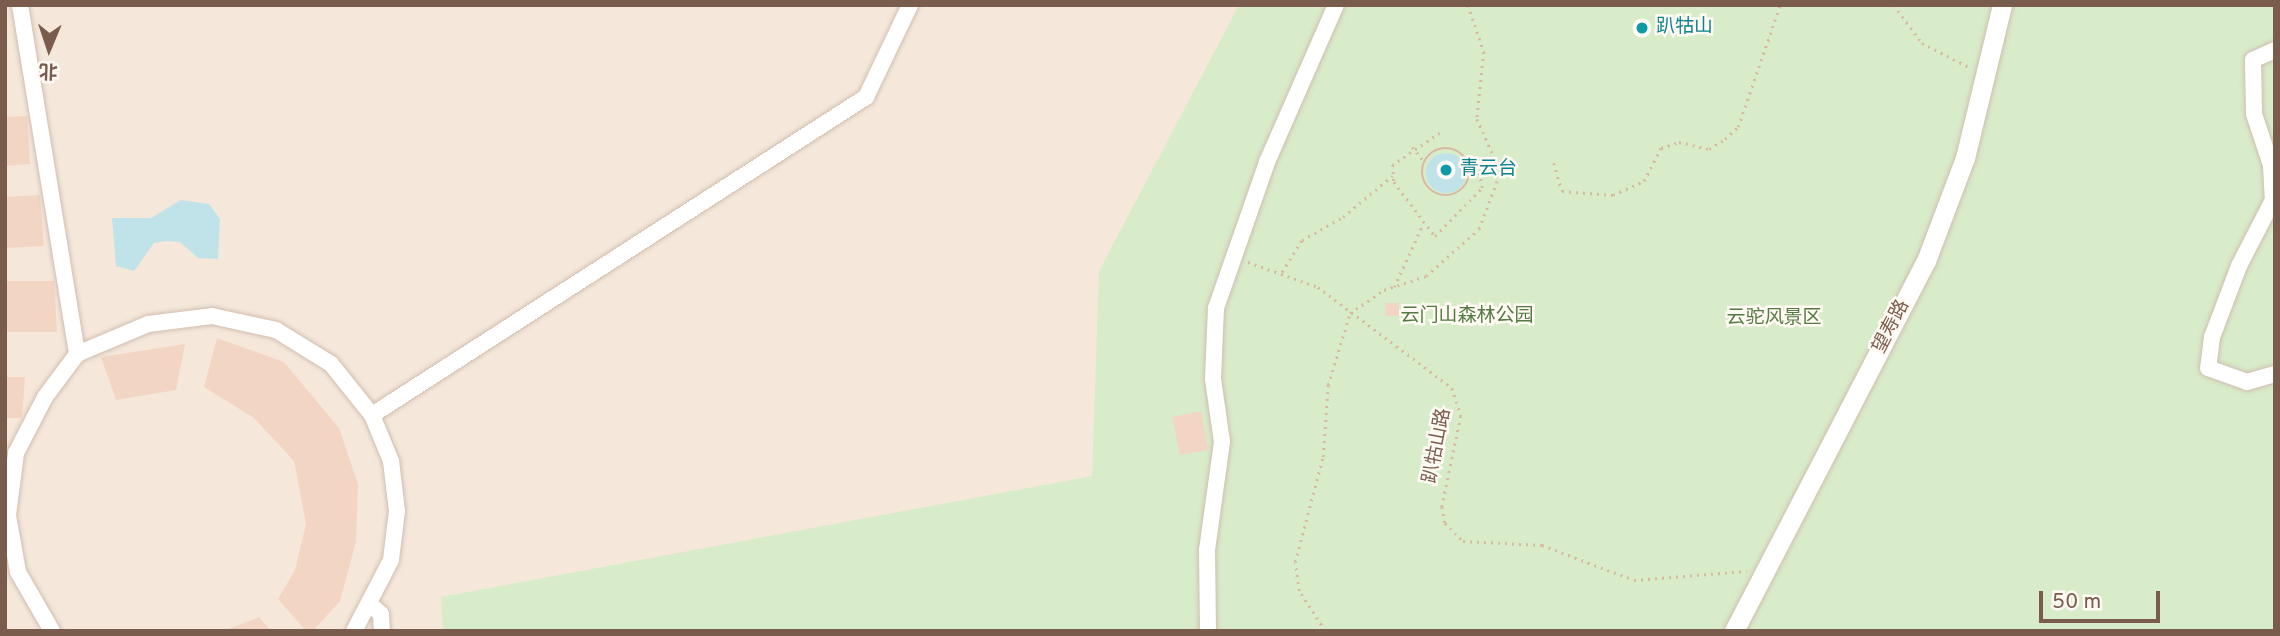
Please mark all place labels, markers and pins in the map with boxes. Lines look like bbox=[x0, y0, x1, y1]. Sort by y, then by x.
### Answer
place label: 趴牯山 bbox=[1656, 17, 1713, 39]
marker: 趴牯山 bbox=[1634, 20, 1650, 36]
place label: 青云台 bbox=[1460, 159, 1517, 181]
marker: 青云台 bbox=[1438, 162, 1454, 178]

